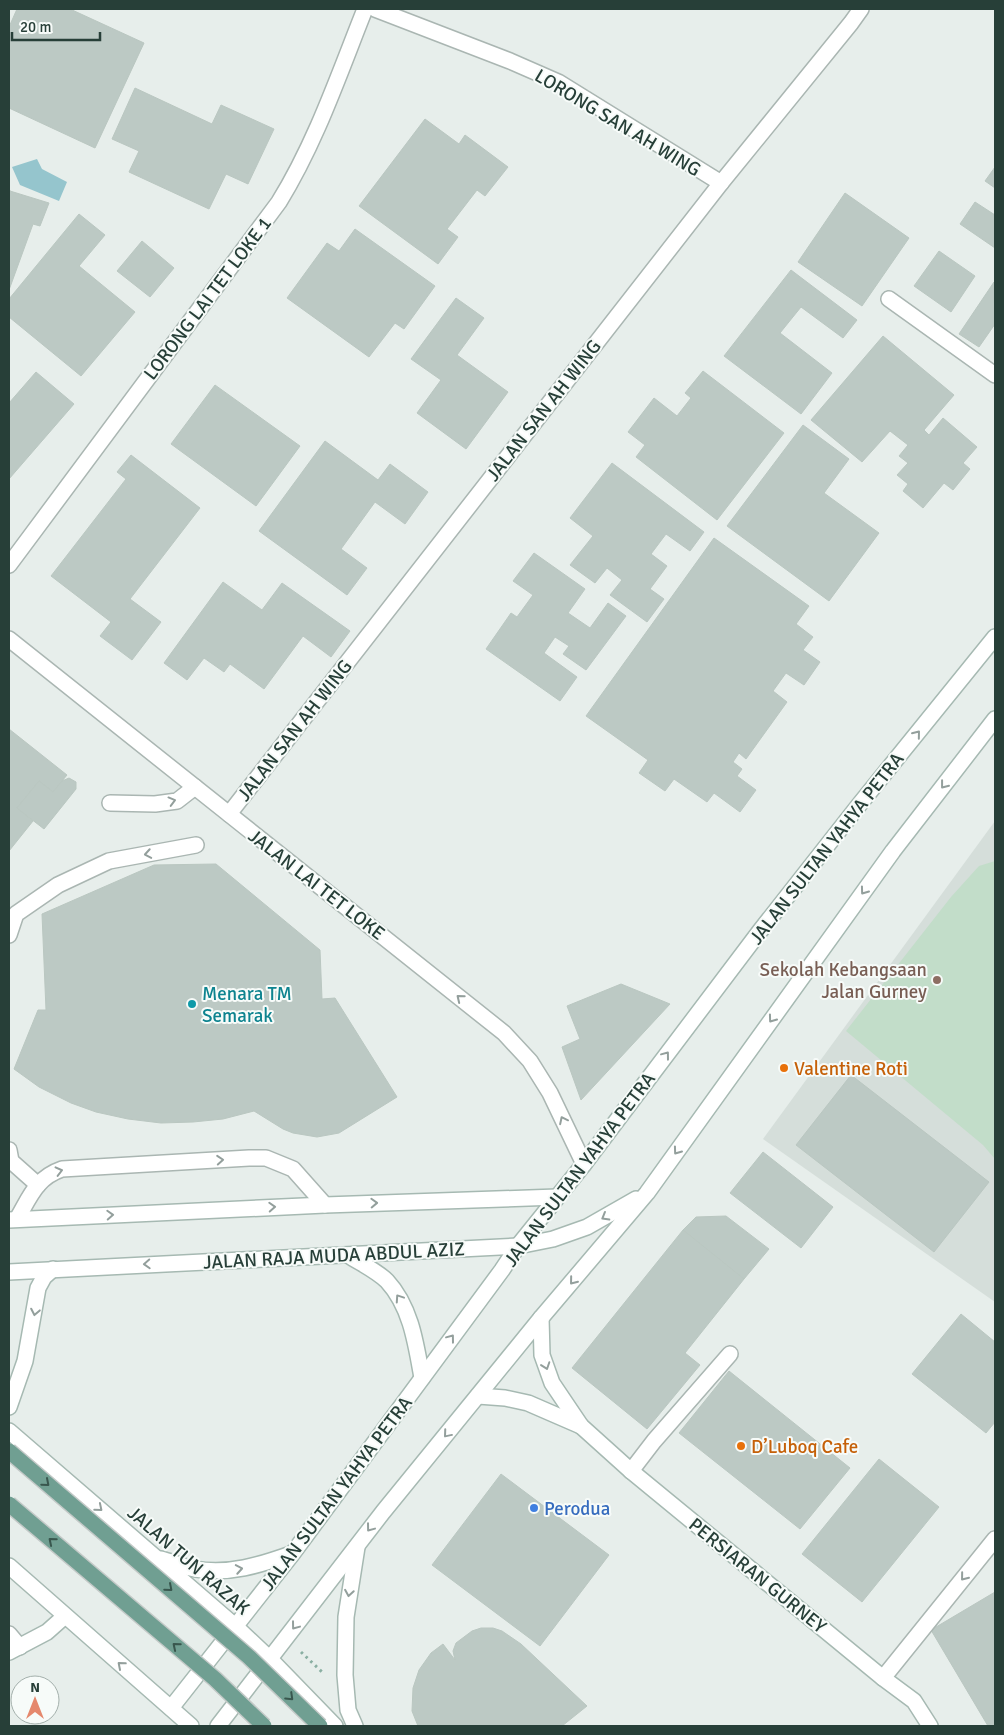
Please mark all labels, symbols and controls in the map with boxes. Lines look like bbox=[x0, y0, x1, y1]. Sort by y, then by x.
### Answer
scale bar bbox=[12, 10, 100, 42]
text: 20 m bbox=[20, 18, 51, 36]
street label: LORONG SAN AH WING bbox=[530, 64, 705, 182]
street label: LORONG LAI TET LOKE 1 bbox=[139, 212, 277, 385]
street label: JALAN SAN AH WING bbox=[481, 335, 606, 486]
street label: JALAN SAN AH WING bbox=[232, 655, 357, 806]
one-way arrow bbox=[911, 730, 920, 739]
street label: JALAN SULTAN YAHYA PETRA bbox=[744, 747, 910, 950]
one-way arrow bbox=[941, 779, 950, 789]
one-way arrow bbox=[167, 796, 176, 807]
street label: JALAN LAI TET LOKE bbox=[243, 824, 390, 946]
one-way arrow bbox=[143, 848, 152, 858]
one-way arrow bbox=[861, 885, 871, 894]
place label: Sekolah Kebangsaan Jalan Gurney bbox=[760, 958, 927, 1004]
marker: Sekolah Kebangsaan Jalan Gurney bbox=[931, 974, 943, 986]
place label: Menara TM Semarak bbox=[202, 982, 292, 1028]
one-way arrow bbox=[456, 994, 465, 1003]
marker: Menara TM Semarak bbox=[186, 998, 198, 1010]
one-way arrow bbox=[769, 1013, 778, 1023]
one-way arrow bbox=[660, 1051, 669, 1061]
place label: Valentine Roti bbox=[794, 1057, 908, 1081]
marker: Valentine Roti bbox=[778, 1062, 790, 1074]
street label: JALAN SULTAN YAHYA PETRA bbox=[499, 1067, 661, 1272]
one-way arrow bbox=[559, 1116, 569, 1125]
one-way arrow bbox=[674, 1145, 683, 1155]
one-way arrow bbox=[217, 1154, 225, 1165]
one-way arrow bbox=[54, 1166, 63, 1177]
one-way arrow bbox=[370, 1198, 378, 1208]
one-way arrow bbox=[268, 1202, 276, 1213]
one-way arrow bbox=[106, 1209, 114, 1220]
one-way arrow bbox=[601, 1211, 610, 1221]
street label: JALAN RAJA MUDA ABDUL AZIZ bbox=[203, 1237, 466, 1275]
one-way arrow bbox=[142, 1259, 150, 1270]
one-way arrow bbox=[570, 1275, 579, 1284]
one-way arrow bbox=[395, 1294, 405, 1303]
one-way arrow bbox=[30, 1308, 40, 1317]
one-way arrow bbox=[446, 1335, 454, 1344]
one-way arrow bbox=[540, 1362, 550, 1370]
street label: JALAN SULTAN YAHYA PETRA bbox=[256, 1391, 418, 1596]
one-way arrow bbox=[445, 1428, 453, 1437]
place label: D’Luboq Cafe bbox=[751, 1435, 858, 1459]
marker: D’Luboq Cafe bbox=[735, 1440, 747, 1452]
one-way arrow bbox=[40, 1477, 49, 1486]
place label: Perodua bbox=[544, 1497, 610, 1521]
street label: JALAN TUN RAZAK bbox=[122, 1501, 255, 1621]
marker: Perodua bbox=[528, 1502, 540, 1514]
one-way arrow bbox=[93, 1503, 102, 1511]
street label: PERSIARAN GURNEY bbox=[684, 1513, 831, 1639]
one-way arrow bbox=[367, 1522, 375, 1531]
one-way arrow bbox=[49, 1538, 58, 1547]
one-way arrow bbox=[235, 1564, 243, 1574]
one-way arrow bbox=[962, 1571, 970, 1580]
one-way arrow bbox=[164, 1583, 173, 1592]
one-way arrow bbox=[345, 1589, 355, 1598]
one-way arrow bbox=[293, 1620, 301, 1629]
one-way arrow bbox=[173, 1643, 182, 1652]
one-way arrow bbox=[118, 1662, 127, 1670]
north arrow bbox=[10, 1675, 60, 1725]
text: N bbox=[30, 1679, 40, 1696]
one-way arrow bbox=[284, 1691, 293, 1700]

